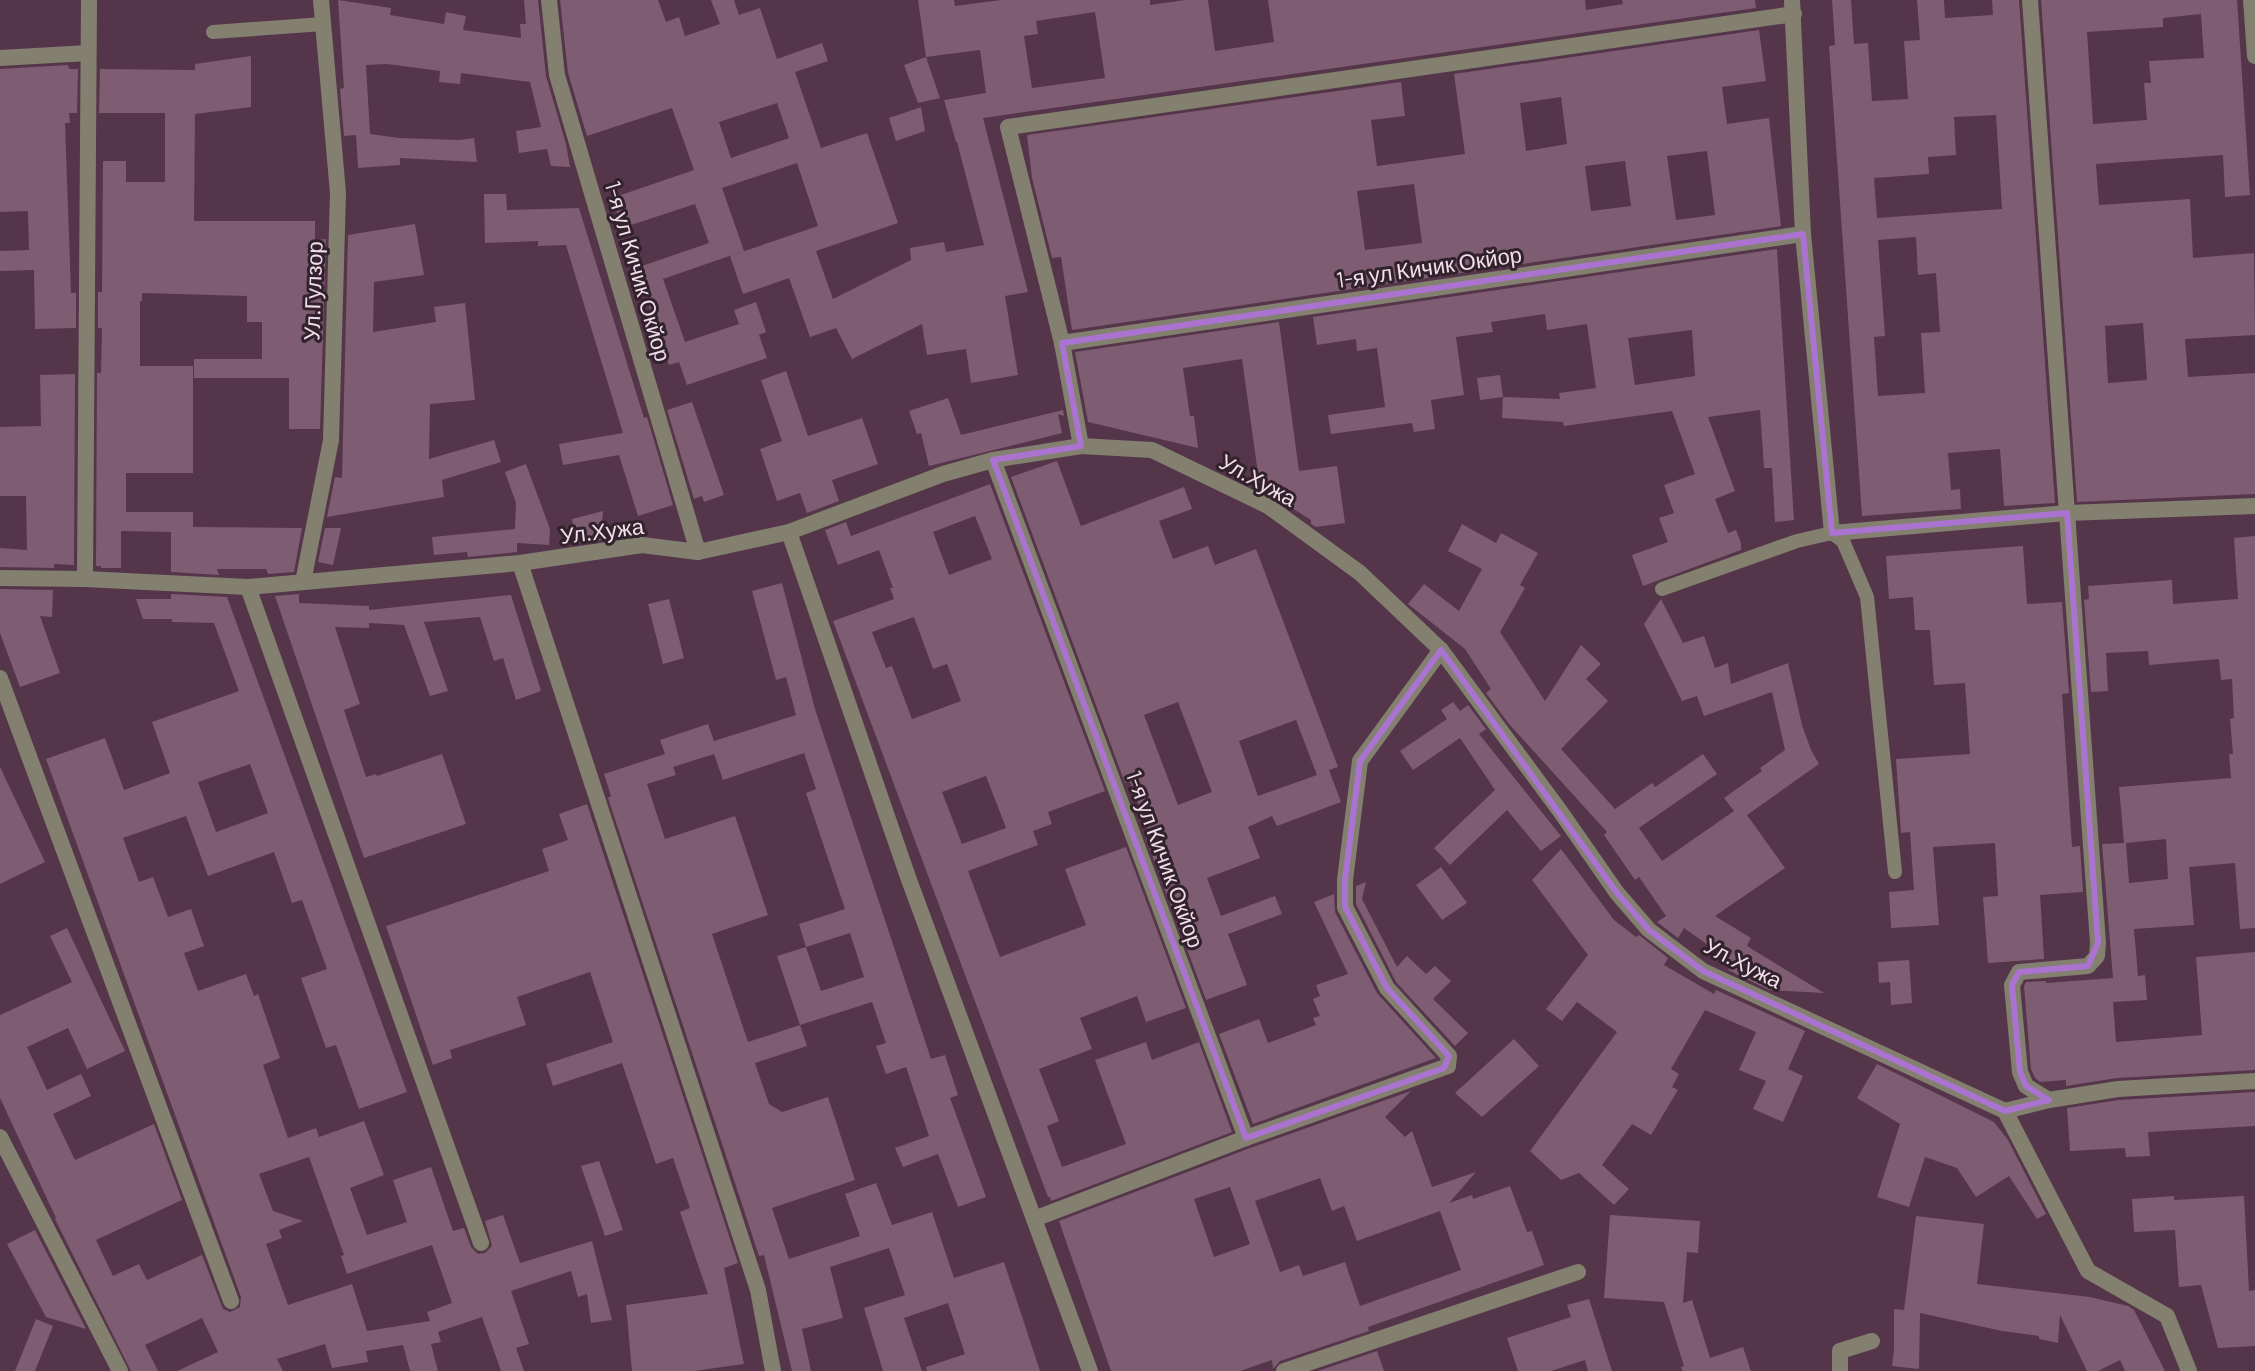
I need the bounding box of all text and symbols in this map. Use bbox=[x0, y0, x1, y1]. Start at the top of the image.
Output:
street label: 1-я ул Кичик Окйор bbox=[600, 177, 677, 364]
street label: 1-я ул Кичик Окйор bbox=[1335, 240, 1523, 293]
street label: Ул.Гулзор bbox=[297, 241, 328, 341]
street label: Ул.Хужа bbox=[1215, 447, 1302, 512]
street label: Ул.Хужа bbox=[559, 512, 646, 549]
street label: 1-я ул Кичик Окйор bbox=[1121, 766, 1210, 951]
street label: Ул.Хужа bbox=[1700, 931, 1787, 994]

